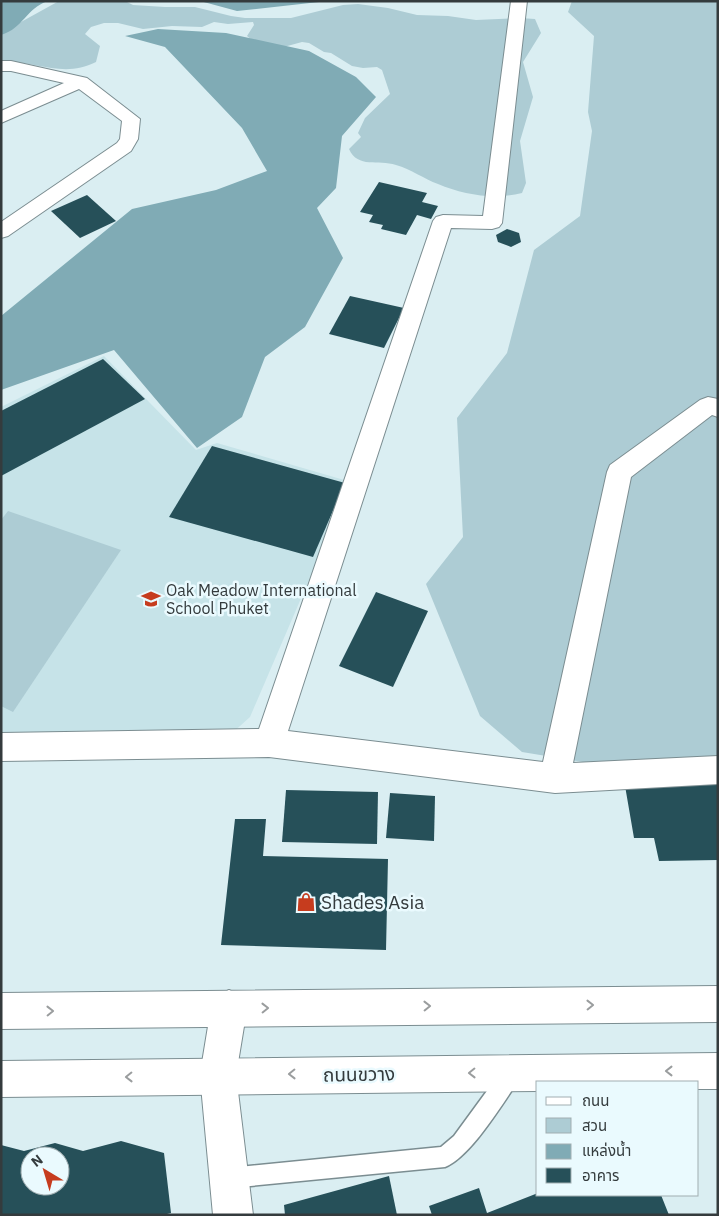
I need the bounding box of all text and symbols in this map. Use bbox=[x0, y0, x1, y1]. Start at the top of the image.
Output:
place label: Oak Meadow International School Phuket bbox=[166, 580, 357, 618]
school or university icon: Oak Meadow International School Phuket bbox=[140, 588, 162, 610]
place label: Shades Asia bbox=[321, 890, 425, 914]
shop icon: Shades Asia bbox=[295, 891, 317, 913]
one-way arrow bbox=[586, 1000, 594, 1010]
one-way arrow bbox=[424, 1001, 432, 1011]
one-way arrow bbox=[262, 1003, 269, 1013]
one-way arrow bbox=[46, 1006, 54, 1016]
street label: ถนนขวาง bbox=[323, 1061, 395, 1087]
one-way arrow bbox=[665, 1066, 672, 1076]
one-way arrow bbox=[467, 1068, 475, 1078]
one-way arrow bbox=[287, 1069, 295, 1079]
one-way arrow bbox=[125, 1071, 133, 1082]
legend bbox=[536, 1081, 699, 1196]
text: ถนน bbox=[582, 1091, 609, 1110]
text: สวน bbox=[582, 1116, 607, 1135]
text: แหล่งน้ำ bbox=[582, 1140, 631, 1160]
north arrow bbox=[20, 1146, 70, 1196]
text: N bbox=[27, 1151, 47, 1171]
text: อาคาร bbox=[582, 1166, 619, 1185]

